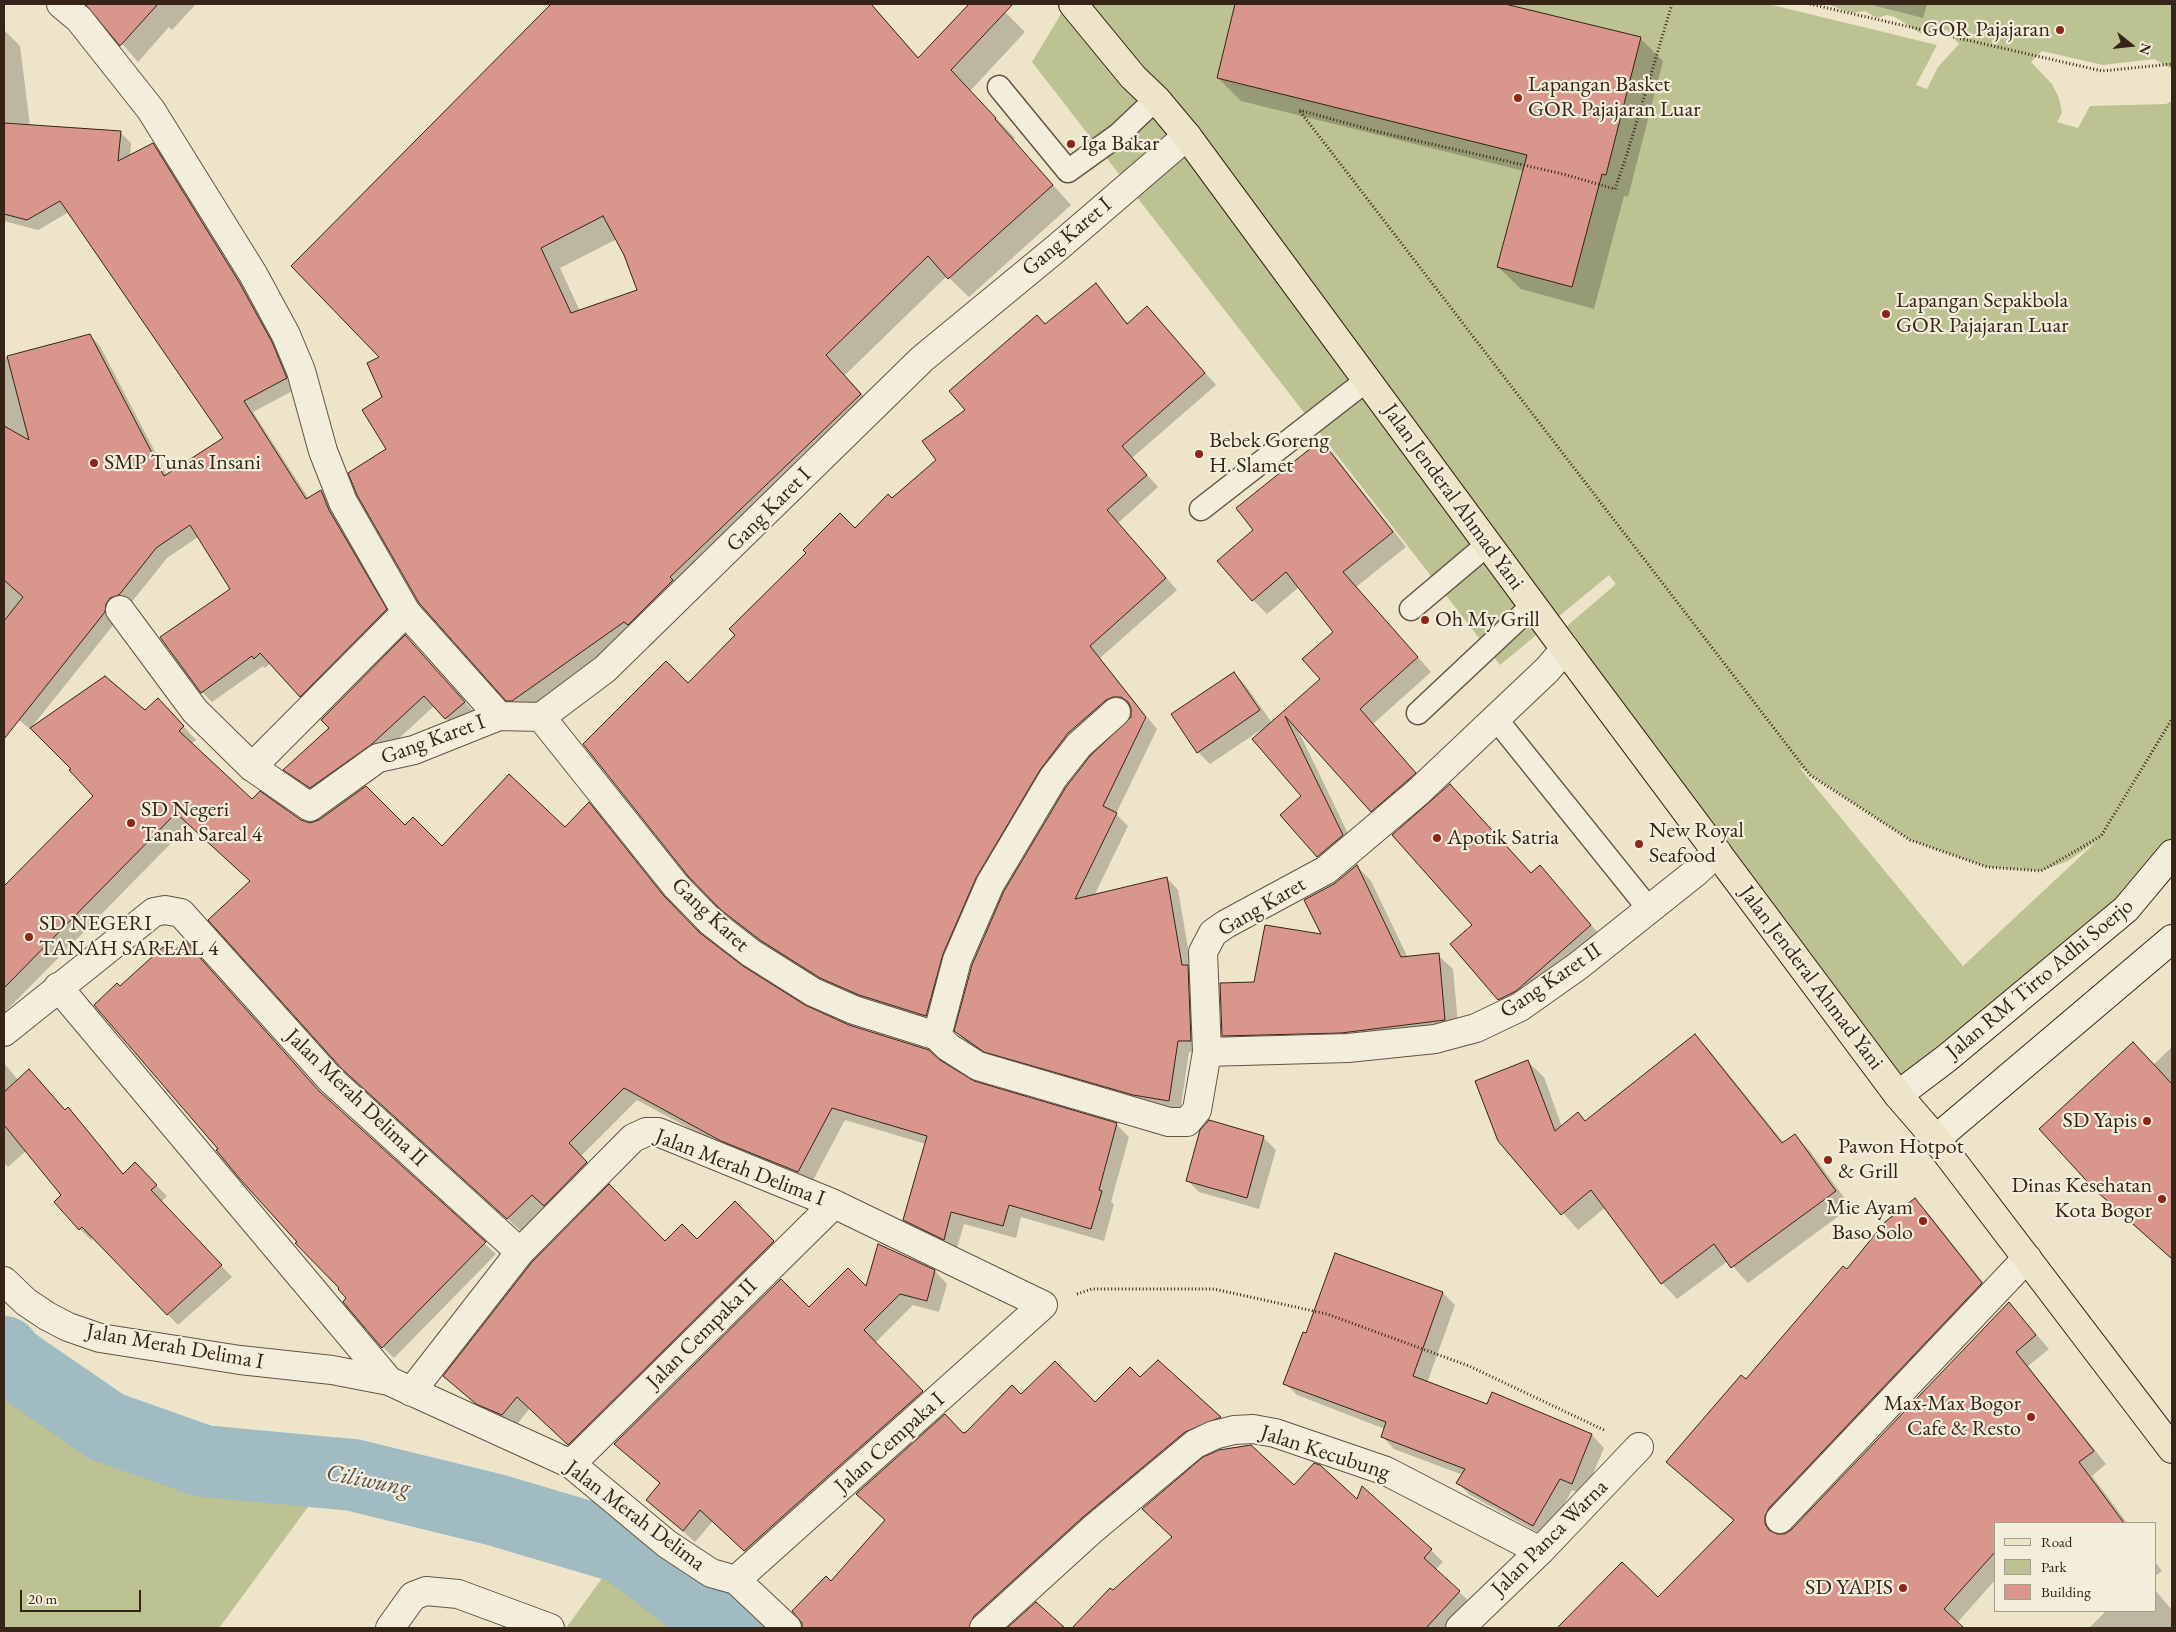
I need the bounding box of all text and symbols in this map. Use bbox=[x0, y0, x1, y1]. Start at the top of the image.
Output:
place label: GOR Pajajaran bbox=[1922, 17, 2050, 43]
north arrow bbox=[2106, 20, 2156, 70]
marker: GOR Pajajaran bbox=[2054, 24, 2066, 36]
text: N bbox=[2135, 41, 2156, 57]
place label: Lapangan Basket GOR Pajajaran Luar bbox=[1528, 72, 1701, 124]
marker: Lapangan Basket GOR Pajajaran Luar bbox=[1512, 92, 1524, 104]
place label: Iga Bakar bbox=[1081, 131, 1159, 157]
marker: Iga Bakar bbox=[1065, 138, 1077, 150]
street label: Gang Karet I bbox=[1017, 192, 1117, 282]
place label: Lapangan Sepakbola GOR Pajajaran Luar bbox=[1896, 288, 2069, 340]
marker: Lapangan Sepakbola GOR Pajajaran Luar bbox=[1880, 308, 1892, 320]
street label: Jalan Jenderal Ahmad Yani bbox=[1377, 399, 1529, 595]
place label: Bebek Goreng H. Slamet bbox=[1209, 428, 1329, 480]
marker: Bebek Goreng H. Slamet bbox=[1193, 448, 1205, 460]
place label: SMP Tunas Insani bbox=[104, 450, 261, 476]
marker: SMP Tunas Insani bbox=[88, 457, 100, 469]
street label: Gang Karet I bbox=[721, 462, 817, 558]
place label: Oh My Grill bbox=[1435, 607, 1540, 633]
marker: Oh My Grill bbox=[1419, 614, 1431, 626]
street label: Gang Karet I bbox=[377, 709, 489, 771]
place label: SD Negeri Tanah Sareal 4 bbox=[141, 797, 262, 848]
marker: SD Negeri Tanah Sareal 4 bbox=[125, 817, 137, 829]
place label: New Royal Seafood bbox=[1649, 818, 1744, 869]
place label: Apotik Satria bbox=[1447, 825, 1559, 851]
marker: Apotik Satria bbox=[1431, 832, 1443, 844]
marker: New Royal Seafood bbox=[1633, 838, 1645, 850]
street label: Gang Karet bbox=[1213, 871, 1311, 943]
street label: Gang Karet bbox=[666, 872, 754, 958]
street label: Jalan Jenderal Ahmad Yani bbox=[1733, 881, 1889, 1075]
street label: Jalan RM Tirto Adhi Soerjo bbox=[1941, 893, 2139, 1065]
place label: SD NEGERI TANAH SAREAL 4 bbox=[39, 911, 219, 962]
marker: SD NEGERI TANAH SAREAL 4 bbox=[23, 931, 35, 943]
street label: Gang Karet II bbox=[1495, 938, 1607, 1024]
street label: Jalan Merah Delima II bbox=[279, 1023, 433, 1173]
place label: SD Yapis bbox=[2063, 1108, 2137, 1134]
marker: SD Yapis bbox=[2141, 1115, 2153, 1127]
street label: Jalan Merah Delima I bbox=[651, 1123, 829, 1213]
place label: Pawon Hotpot & Grill bbox=[1838, 1134, 1964, 1186]
marker: Pawon Hotpot & Grill bbox=[1822, 1154, 1834, 1166]
place label: Dinas Kesehatan Kota Bogor bbox=[2011, 1173, 2152, 1224]
marker: Dinas Kesehatan Kota Bogor bbox=[2156, 1193, 2168, 1205]
place label: Mie Ayam Baso Solo bbox=[1826, 1195, 1913, 1246]
marker: Mie Ayam Baso Solo bbox=[1917, 1215, 1929, 1227]
street label: Jalan Cempaka II bbox=[641, 1273, 763, 1395]
street label: Jalan Merah Delima I bbox=[84, 1318, 266, 1376]
street label: Jalan Cempaka I bbox=[830, 1387, 950, 1499]
place label: Max-Max Bogor Cafe & Resto bbox=[1884, 1391, 2021, 1442]
marker: Max-Max Bogor Cafe & Resto bbox=[2025, 1411, 2037, 1423]
street label: Jalan Kecubung bbox=[1257, 1420, 1393, 1486]
street label: Jalan Merah Delima bbox=[560, 1455, 710, 1577]
water label: Ciliwung bbox=[324, 1459, 412, 1503]
street label: Jalan Panca Warna bbox=[1486, 1474, 1614, 1602]
legend bbox=[1994, 1522, 2156, 1612]
text: Road bbox=[2041, 1532, 2072, 1551]
text: Park bbox=[2041, 1557, 2067, 1576]
place label: SD YAPIS bbox=[1805, 1575, 1893, 1601]
scale bar bbox=[22, 1580, 144, 1612]
marker: SD YAPIS bbox=[1897, 1582, 1909, 1594]
text: Building bbox=[2041, 1582, 2091, 1601]
text: 20 m bbox=[28, 1589, 57, 1608]

